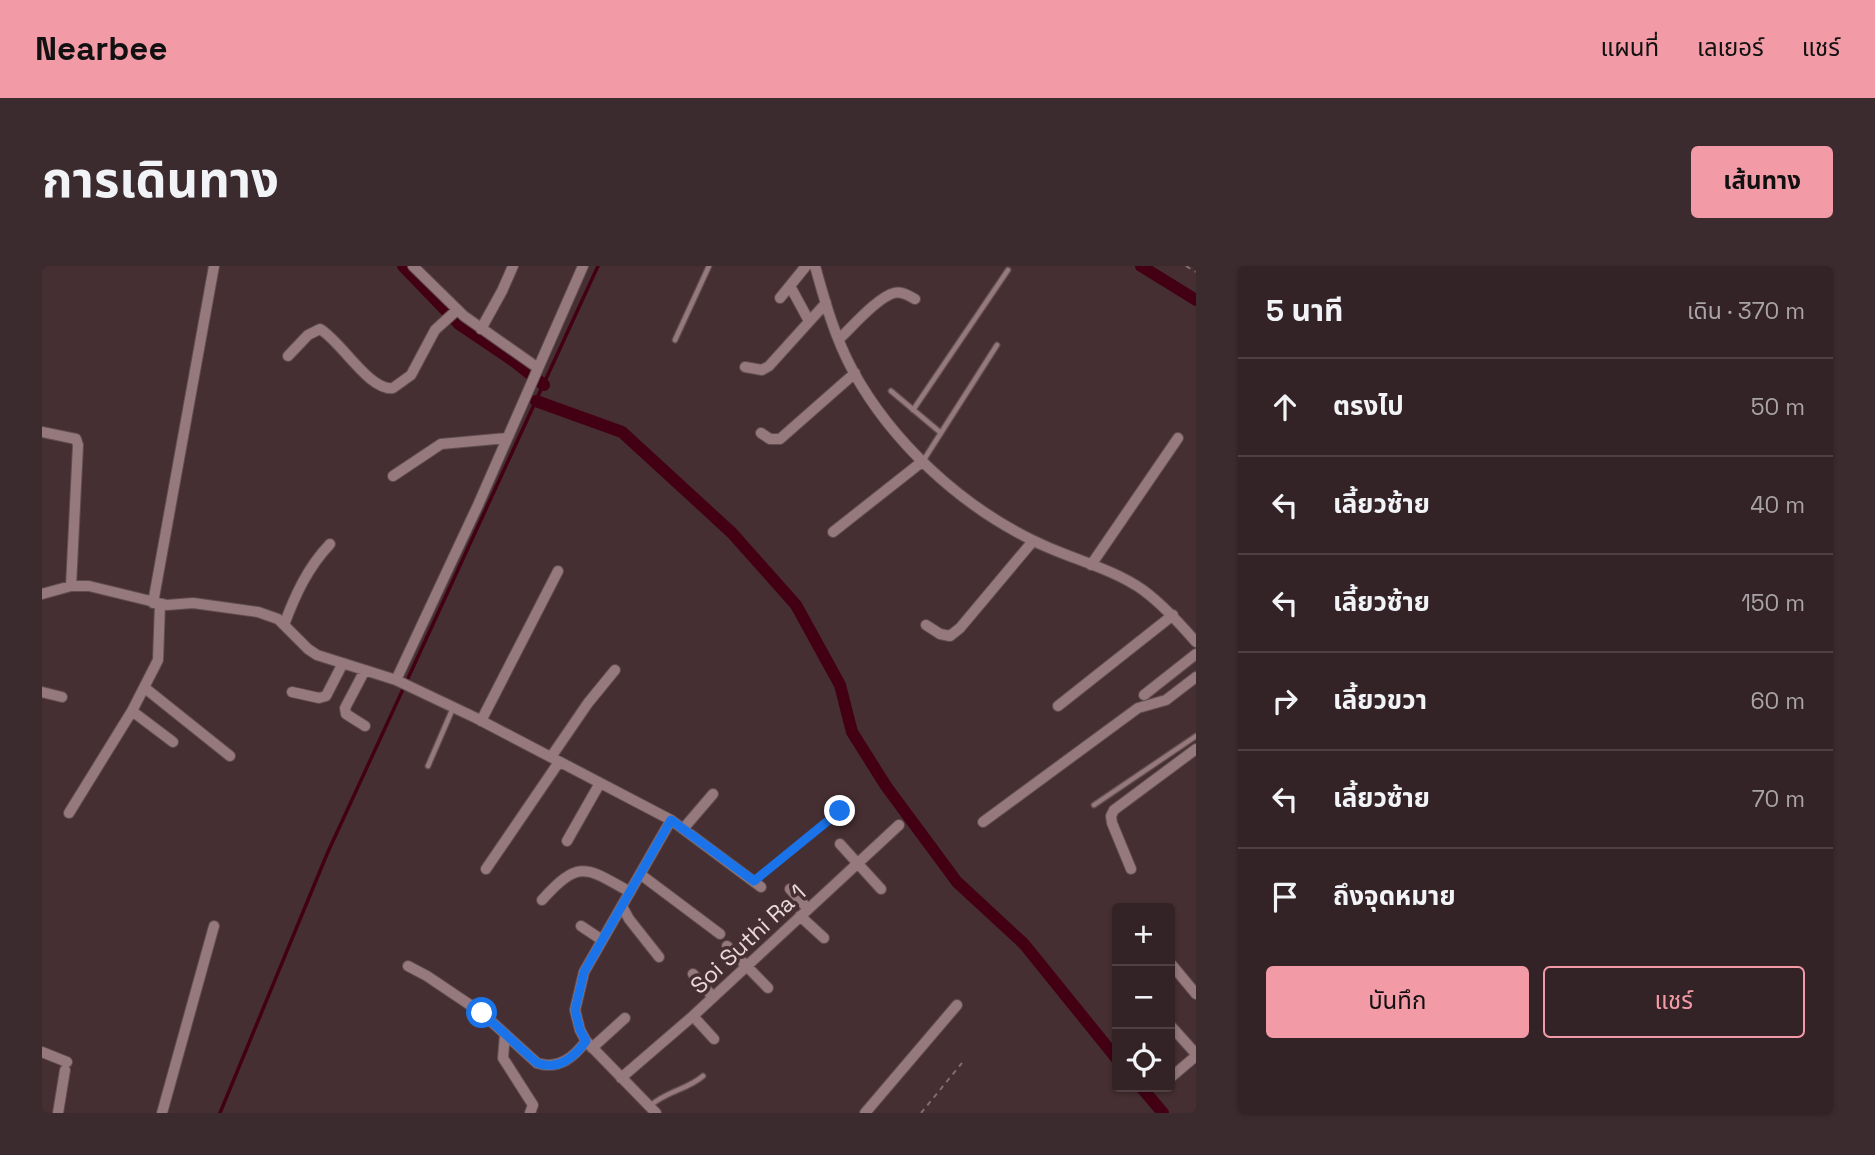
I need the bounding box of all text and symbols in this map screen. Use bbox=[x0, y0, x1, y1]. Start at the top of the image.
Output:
text: Nearbee bbox=[35, 28, 167, 70]
text: แผนที่ bbox=[1601, 32, 1659, 63]
text: เลเยอร์ bbox=[1697, 32, 1764, 63]
text: แชร์ bbox=[1802, 32, 1840, 63]
button: เส้นทาง bbox=[1691, 146, 1833, 218]
text: การเดินทาง bbox=[42, 149, 279, 211]
text: 5 นาที bbox=[1266, 291, 1343, 330]
text: เดิน · 370 m bbox=[1687, 296, 1805, 326]
icon: ahead bbox=[1266, 388, 1304, 426]
text: ตรงไป bbox=[1333, 389, 1404, 423]
text: 50 m bbox=[1751, 392, 1805, 422]
icon: left bbox=[1266, 486, 1304, 524]
text: เลี้ยวซ้าย bbox=[1333, 487, 1430, 521]
text: 40 m bbox=[1750, 490, 1805, 520]
icon: left bbox=[1266, 584, 1304, 622]
text: เลี้ยวซ้าย bbox=[1333, 585, 1430, 619]
text: 150 m bbox=[1741, 588, 1805, 618]
icon: right bbox=[1266, 682, 1304, 720]
text: เลี้ยวขวา bbox=[1333, 683, 1427, 717]
text: 60 m bbox=[1750, 686, 1805, 716]
icon: left bbox=[1266, 780, 1304, 818]
text: เลี้ยวซ้าย bbox=[1333, 781, 1430, 815]
text: 70 m bbox=[1752, 784, 1805, 814]
route end bbox=[824, 795, 855, 826]
street label: Soi Suthi Ra 1 bbox=[684, 878, 812, 1000]
icon: arrive bbox=[1266, 878, 1304, 916]
text: ถึงจุดหมาย bbox=[1333, 879, 1456, 913]
map controls bbox=[1112, 903, 1175, 1092]
button: + bbox=[1112, 903, 1175, 966]
button: − bbox=[1112, 966, 1175, 1029]
button: บันทึก bbox=[1266, 966, 1529, 1038]
button: แชร์ bbox=[1543, 966, 1805, 1038]
route start bbox=[466, 997, 497, 1028]
button: locate bbox=[1112, 1029, 1175, 1092]

